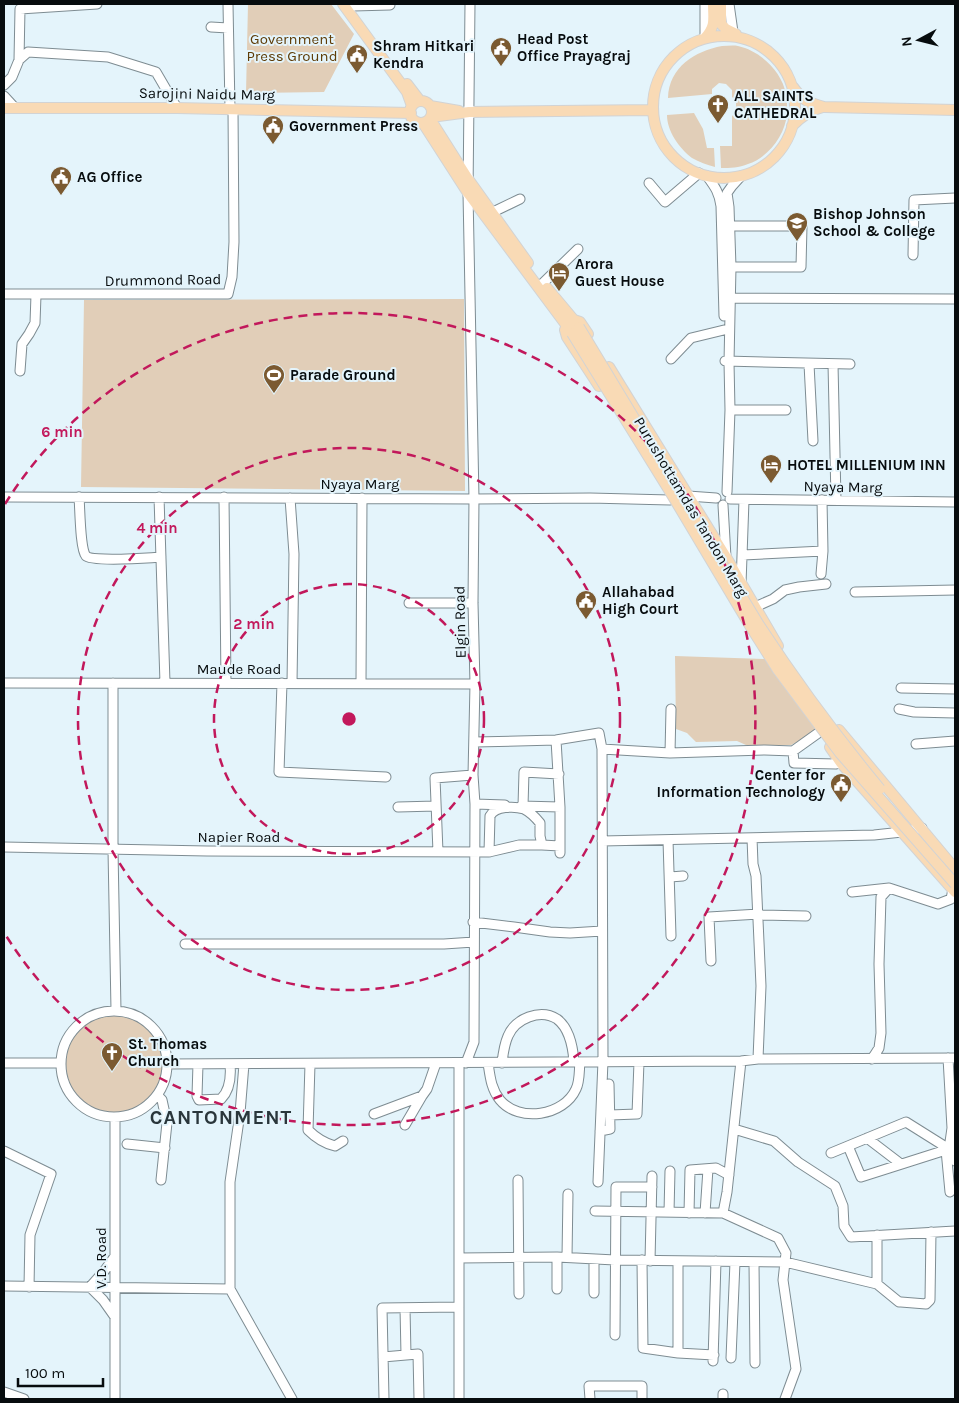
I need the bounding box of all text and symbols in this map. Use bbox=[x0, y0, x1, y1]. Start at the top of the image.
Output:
north arrow bbox=[894, 15, 944, 65]
park label: Government Press Ground bbox=[246, 30, 338, 65]
place label: Head Post Office Prayagraj bbox=[517, 30, 631, 65]
public building icon: Head Post Office Prayagraj bbox=[489, 36, 513, 67]
text: N bbox=[898, 36, 916, 48]
place label: Shram Hitkari Kendra bbox=[373, 37, 474, 72]
public building icon: Shram Hitkari Kendra bbox=[345, 43, 369, 74]
street label: Sarojini Naidu Marg bbox=[139, 84, 276, 104]
place label: ALL SAINTS CATHEDRAL bbox=[734, 87, 817, 122]
church icon: ALL SAINTS CATHEDRAL bbox=[706, 93, 730, 124]
public building icon: Government Press bbox=[261, 114, 285, 145]
place label: Government Press bbox=[289, 117, 418, 135]
public building icon: AG Office bbox=[49, 165, 73, 196]
place label: AG Office bbox=[77, 168, 142, 186]
place label: Bishop Johnson School & College bbox=[813, 205, 935, 240]
school or university icon: Bishop Johnson School & College bbox=[785, 211, 809, 242]
place label: Arora Guest House bbox=[575, 255, 665, 290]
hotel icon: Arora Guest House bbox=[547, 261, 571, 292]
street label: Drummond Road bbox=[105, 270, 221, 290]
sports icon: Parade Ground bbox=[262, 363, 286, 394]
place label: Parade Ground bbox=[290, 366, 396, 384]
street label: Purushottamdas Tandon Marg bbox=[630, 414, 752, 601]
text: 6 min bbox=[41, 423, 83, 441]
hotel icon: HOTEL MILLENIUM INN bbox=[759, 453, 783, 484]
place label: HOTEL MILLENIUM INN bbox=[787, 456, 946, 474]
street label: Nyaya Marg bbox=[321, 475, 400, 493]
street label: Nyaya Marg bbox=[803, 477, 883, 497]
text: 4 min bbox=[136, 519, 178, 537]
place label: Allahabad High Court bbox=[602, 583, 679, 618]
street label: Elgin Road bbox=[450, 585, 470, 659]
public building icon: Allahabad High Court bbox=[574, 589, 598, 620]
text: 2 min bbox=[233, 615, 275, 633]
street label: Maude Road bbox=[197, 660, 281, 678]
centre of rings bbox=[340, 710, 358, 728]
place label: Center for Information Technology bbox=[656, 766, 825, 801]
public building icon: Center for Information Technology bbox=[829, 772, 853, 803]
street label: Napier Road bbox=[198, 828, 280, 846]
place label: St. Thomas Church bbox=[128, 1035, 207, 1070]
church icon: St. Thomas Church bbox=[100, 1041, 124, 1072]
district label: CANTONMENT bbox=[150, 1106, 292, 1129]
street label: V.D. Road bbox=[92, 1227, 110, 1289]
scale bar bbox=[18, 1356, 102, 1388]
text: 100 m bbox=[25, 1364, 65, 1382]

